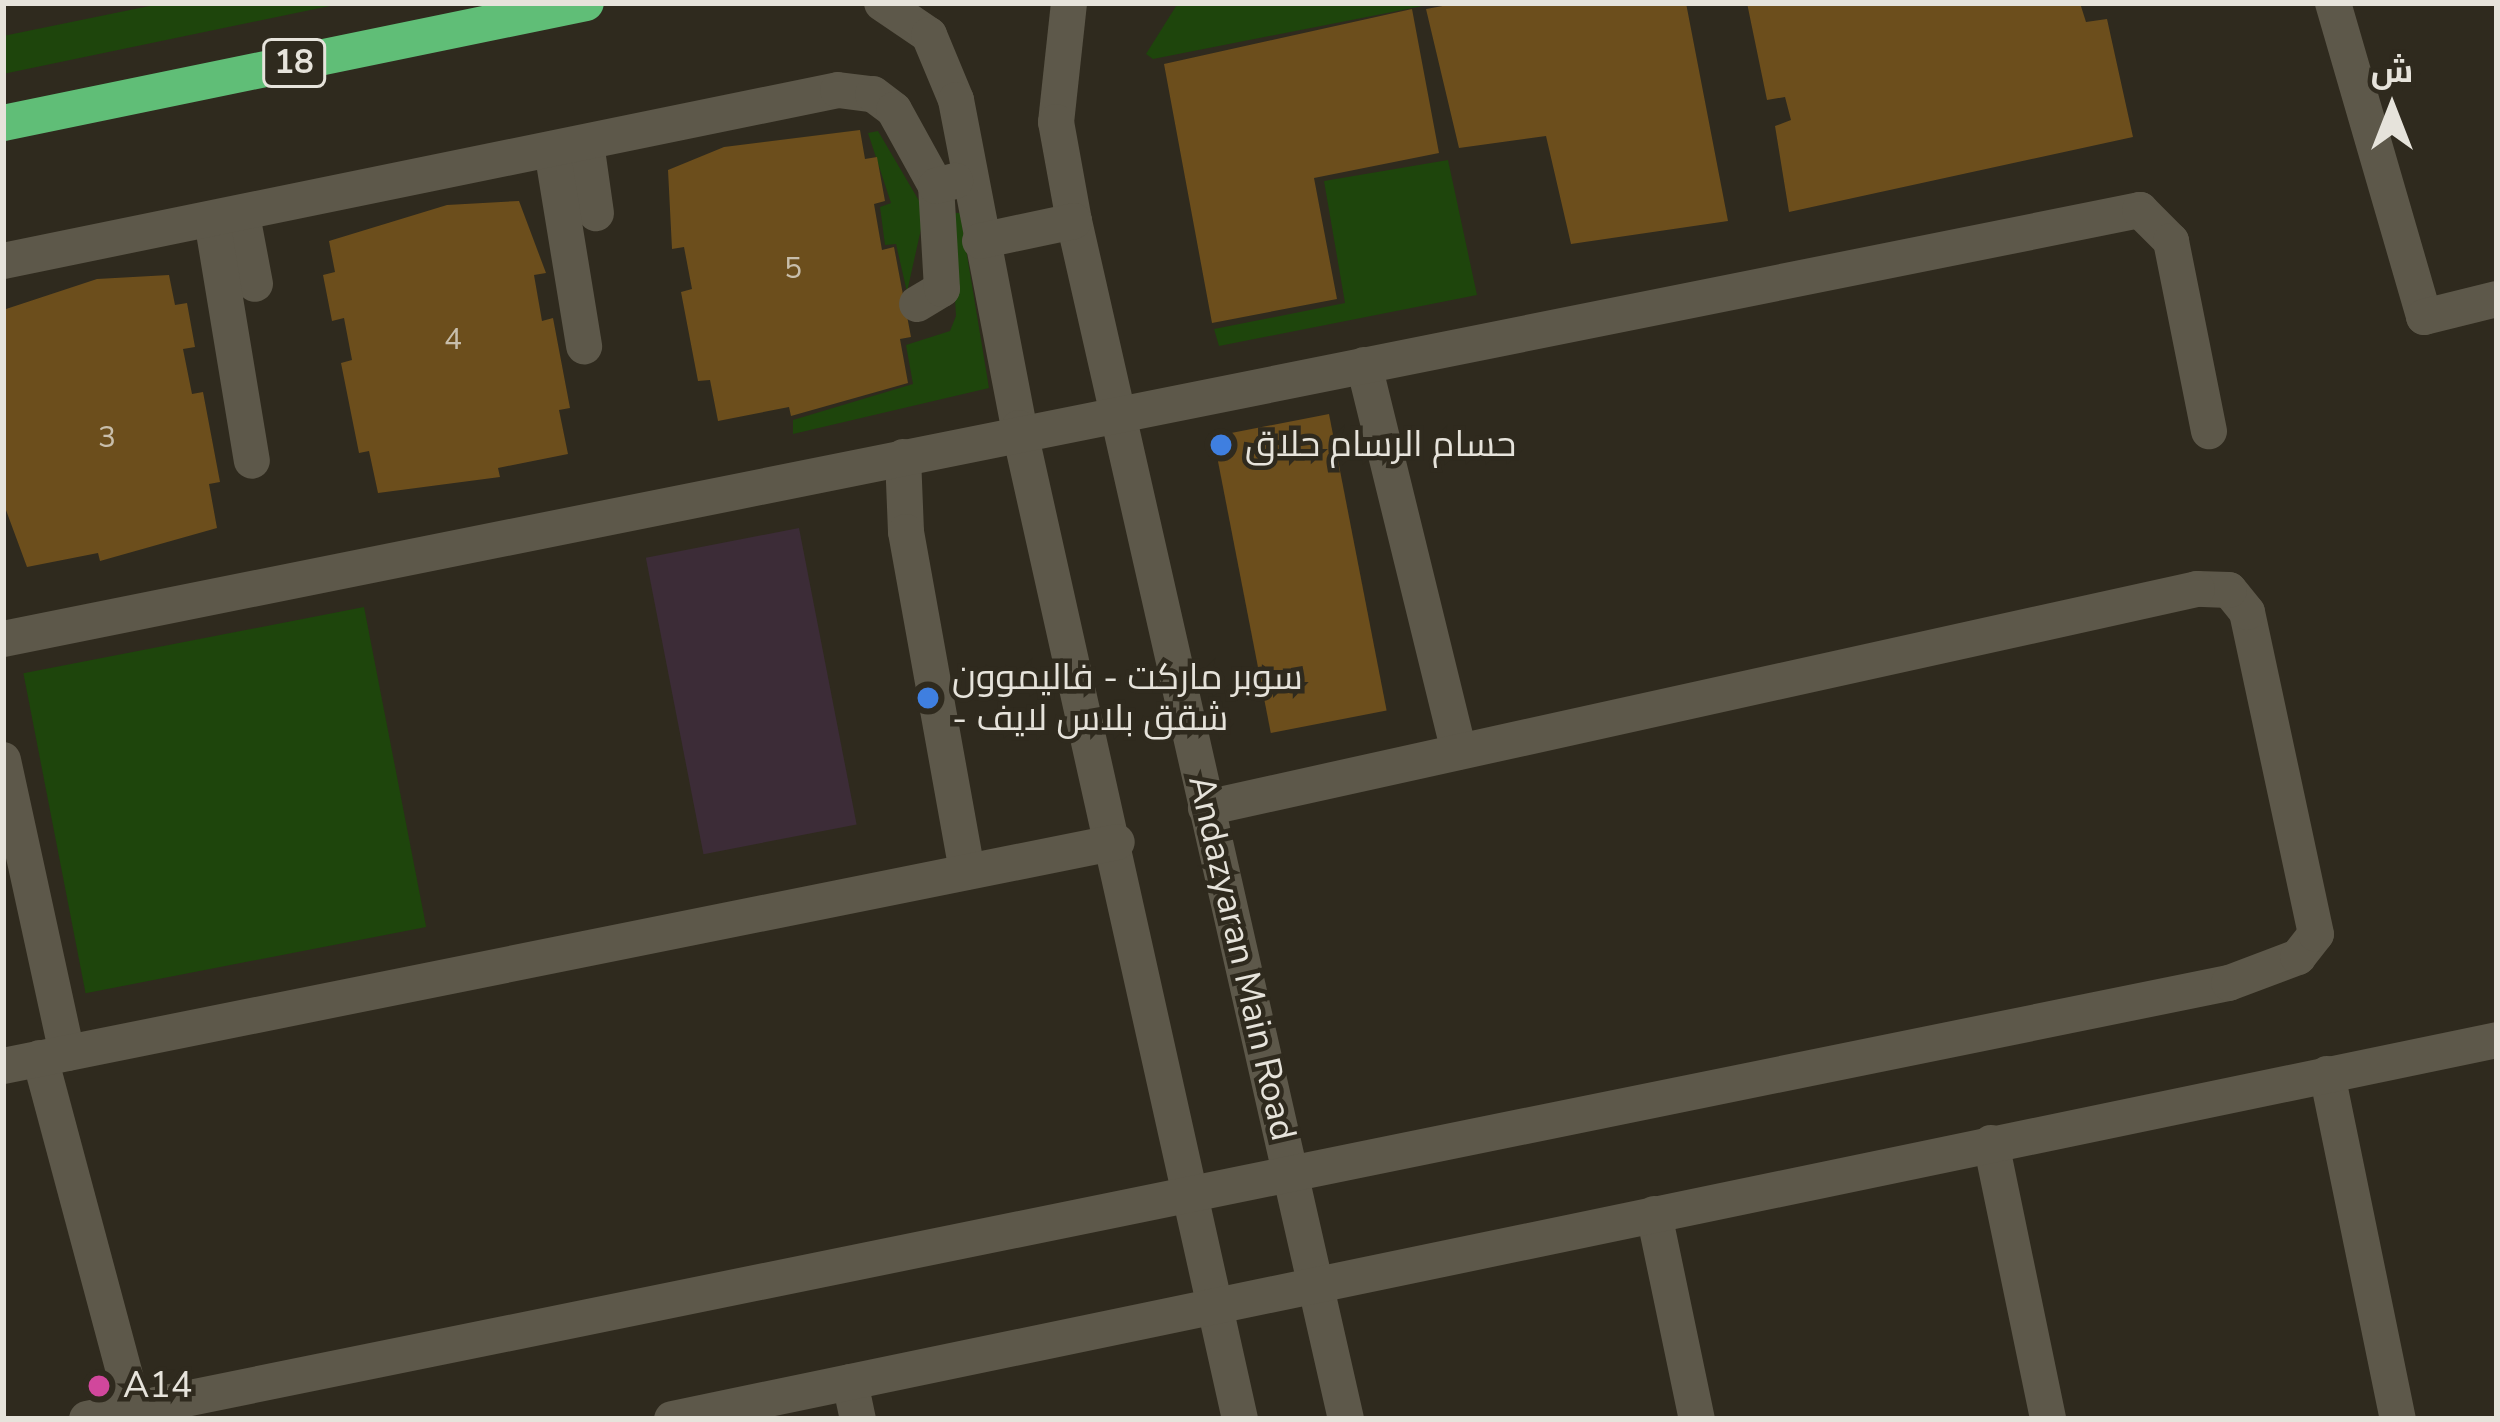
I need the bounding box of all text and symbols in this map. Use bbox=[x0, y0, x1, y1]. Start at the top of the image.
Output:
road number: 18 bbox=[261, 36, 327, 90]
north arrow bbox=[2332, 48, 2452, 168]
text: ش bbox=[2371, 49, 2413, 94]
house number: 5 bbox=[784, 251, 802, 287]
house number: 4 bbox=[444, 322, 462, 358]
house number: 3 bbox=[98, 420, 116, 456]
place label: حسام الرسام حلاق bbox=[1245, 423, 1516, 467]
marker: حسام الرسام حلاق bbox=[1208, 432, 1234, 458]
place label: سوبر ماركت - فاليموون - شقق بلاس لايف bbox=[952, 655, 1303, 740]
marker: سوبر ماركت - فاليموون - شقق بلاس لايف bbox=[915, 685, 941, 711]
street label: Andazyaran Main Road bbox=[1179, 771, 1305, 1145]
place label: A14 bbox=[123, 1364, 192, 1408]
marker: A14 bbox=[86, 1373, 112, 1399]

